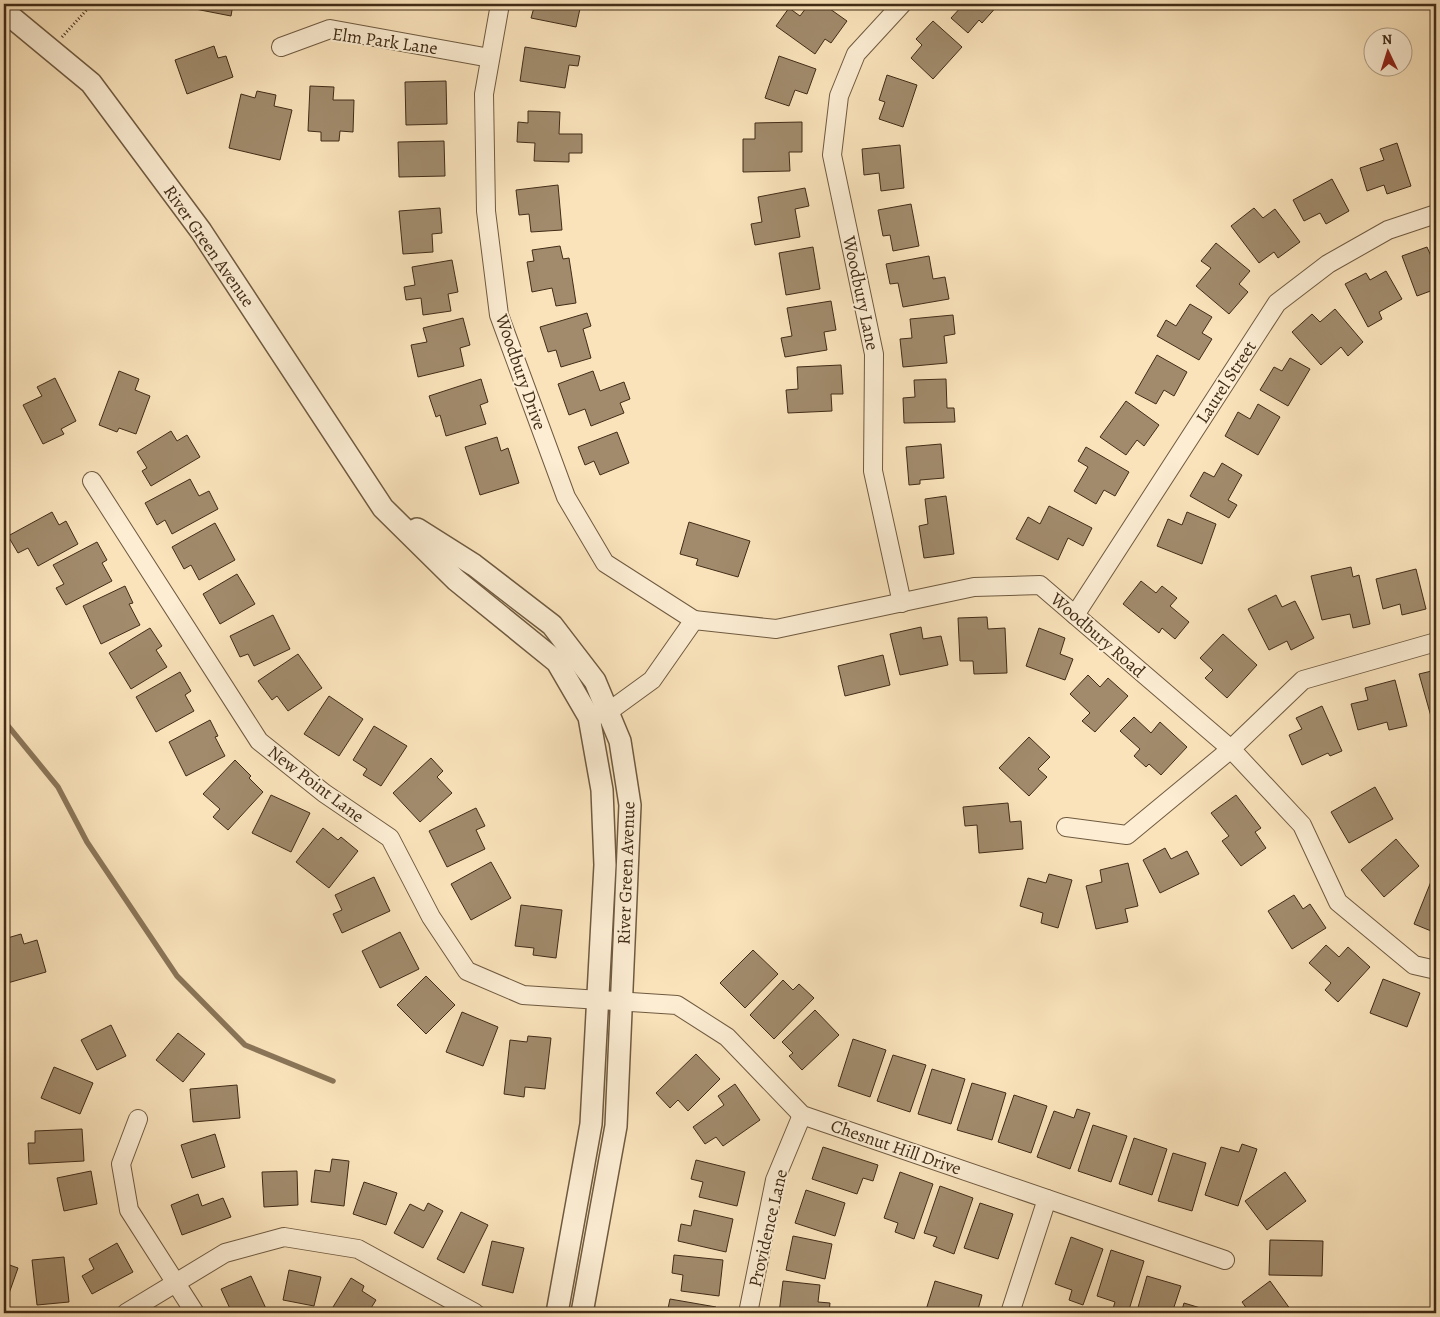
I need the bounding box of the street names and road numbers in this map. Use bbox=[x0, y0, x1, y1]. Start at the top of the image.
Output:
street label: Elm Park Lane bbox=[331, 22, 439, 60]
street label: River Green Avenue bbox=[158, 180, 260, 312]
street label: Woodbury Lane bbox=[837, 233, 885, 352]
street label: Woodbury Drive bbox=[490, 310, 552, 433]
street label: Laurel Street bbox=[1190, 336, 1262, 428]
street label: Woodbury Road bbox=[1045, 587, 1151, 683]
street label: New Point Lane bbox=[263, 740, 369, 828]
street label: River Green Avenue bbox=[612, 801, 640, 945]
street label: Chesnut Hill Drive bbox=[828, 1113, 964, 1181]
street label: Providence Lane bbox=[743, 1167, 793, 1289]

